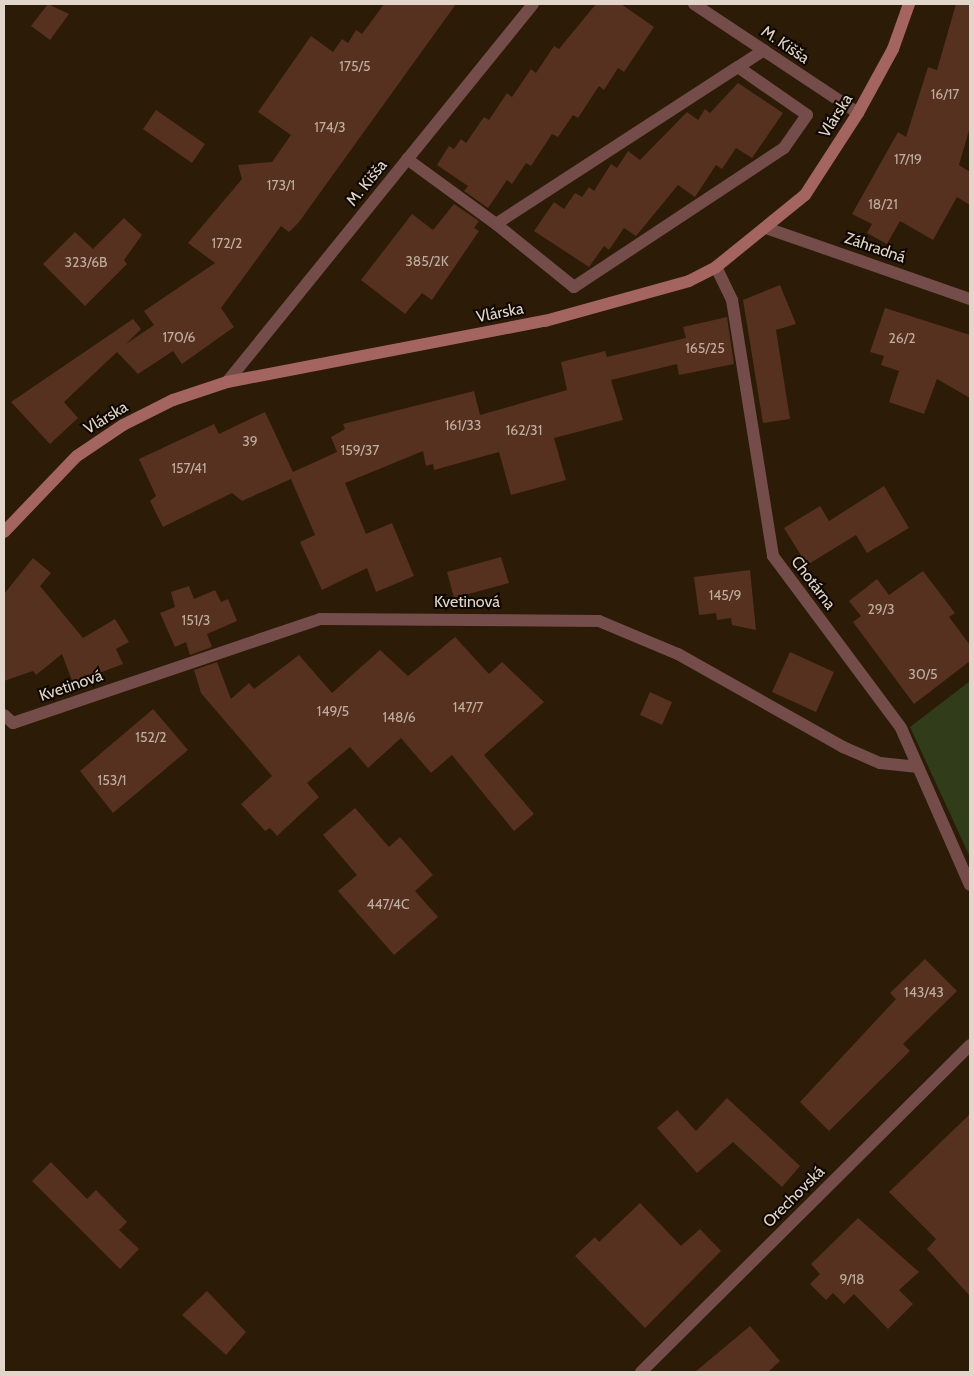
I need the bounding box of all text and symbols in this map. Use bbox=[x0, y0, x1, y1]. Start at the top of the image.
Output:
street label: M. Kišša bbox=[757, 22, 813, 68]
house number: 175/5 bbox=[339, 58, 371, 74]
house number: 16/17 bbox=[931, 86, 959, 102]
street label: Vlárska bbox=[815, 91, 857, 141]
house number: 174/3 bbox=[314, 119, 346, 135]
house number: 17/19 bbox=[894, 151, 922, 167]
street label: M. Kišša bbox=[343, 156, 391, 210]
house number: 173/1 bbox=[267, 177, 295, 193]
house number: 18/21 bbox=[868, 196, 898, 212]
street label: Záhradná bbox=[842, 229, 908, 267]
house number: 172/2 bbox=[212, 235, 242, 251]
house number: 385/2K bbox=[405, 253, 449, 269]
house number: 323/6B bbox=[65, 254, 107, 270]
street label: Vlárska bbox=[475, 299, 525, 327]
house number: 170/6 bbox=[162, 329, 196, 345]
house number: 26/2 bbox=[888, 330, 916, 346]
house number: 165/25 bbox=[685, 340, 725, 356]
street label: Vlárska bbox=[81, 397, 131, 439]
house number: 161/33 bbox=[445, 417, 481, 433]
house number: 162/31 bbox=[506, 422, 542, 438]
house number: 39 bbox=[242, 433, 258, 449]
house number: 159/37 bbox=[341, 442, 379, 458]
house number: 157/41 bbox=[171, 460, 207, 476]
street label: Chotárna bbox=[787, 552, 839, 614]
house number: 145/9 bbox=[709, 587, 741, 603]
street label: Kvetinová bbox=[434, 592, 500, 612]
house number: 29/3 bbox=[868, 601, 894, 617]
house number: 151/3 bbox=[182, 612, 210, 628]
street label: Kvetinová bbox=[37, 666, 105, 706]
house number: 30/5 bbox=[908, 666, 938, 682]
house number: 147/7 bbox=[453, 699, 483, 715]
house number: 149/5 bbox=[317, 703, 349, 719]
house number: 148/6 bbox=[382, 709, 416, 725]
house number: 152/2 bbox=[135, 729, 167, 745]
house number: 153/1 bbox=[98, 772, 126, 788]
house number: 447/4C bbox=[366, 896, 410, 912]
house number: 143/43 bbox=[904, 984, 944, 1000]
street label: Orechovská bbox=[759, 1162, 829, 1232]
house number: 9/18 bbox=[839, 1271, 865, 1287]

